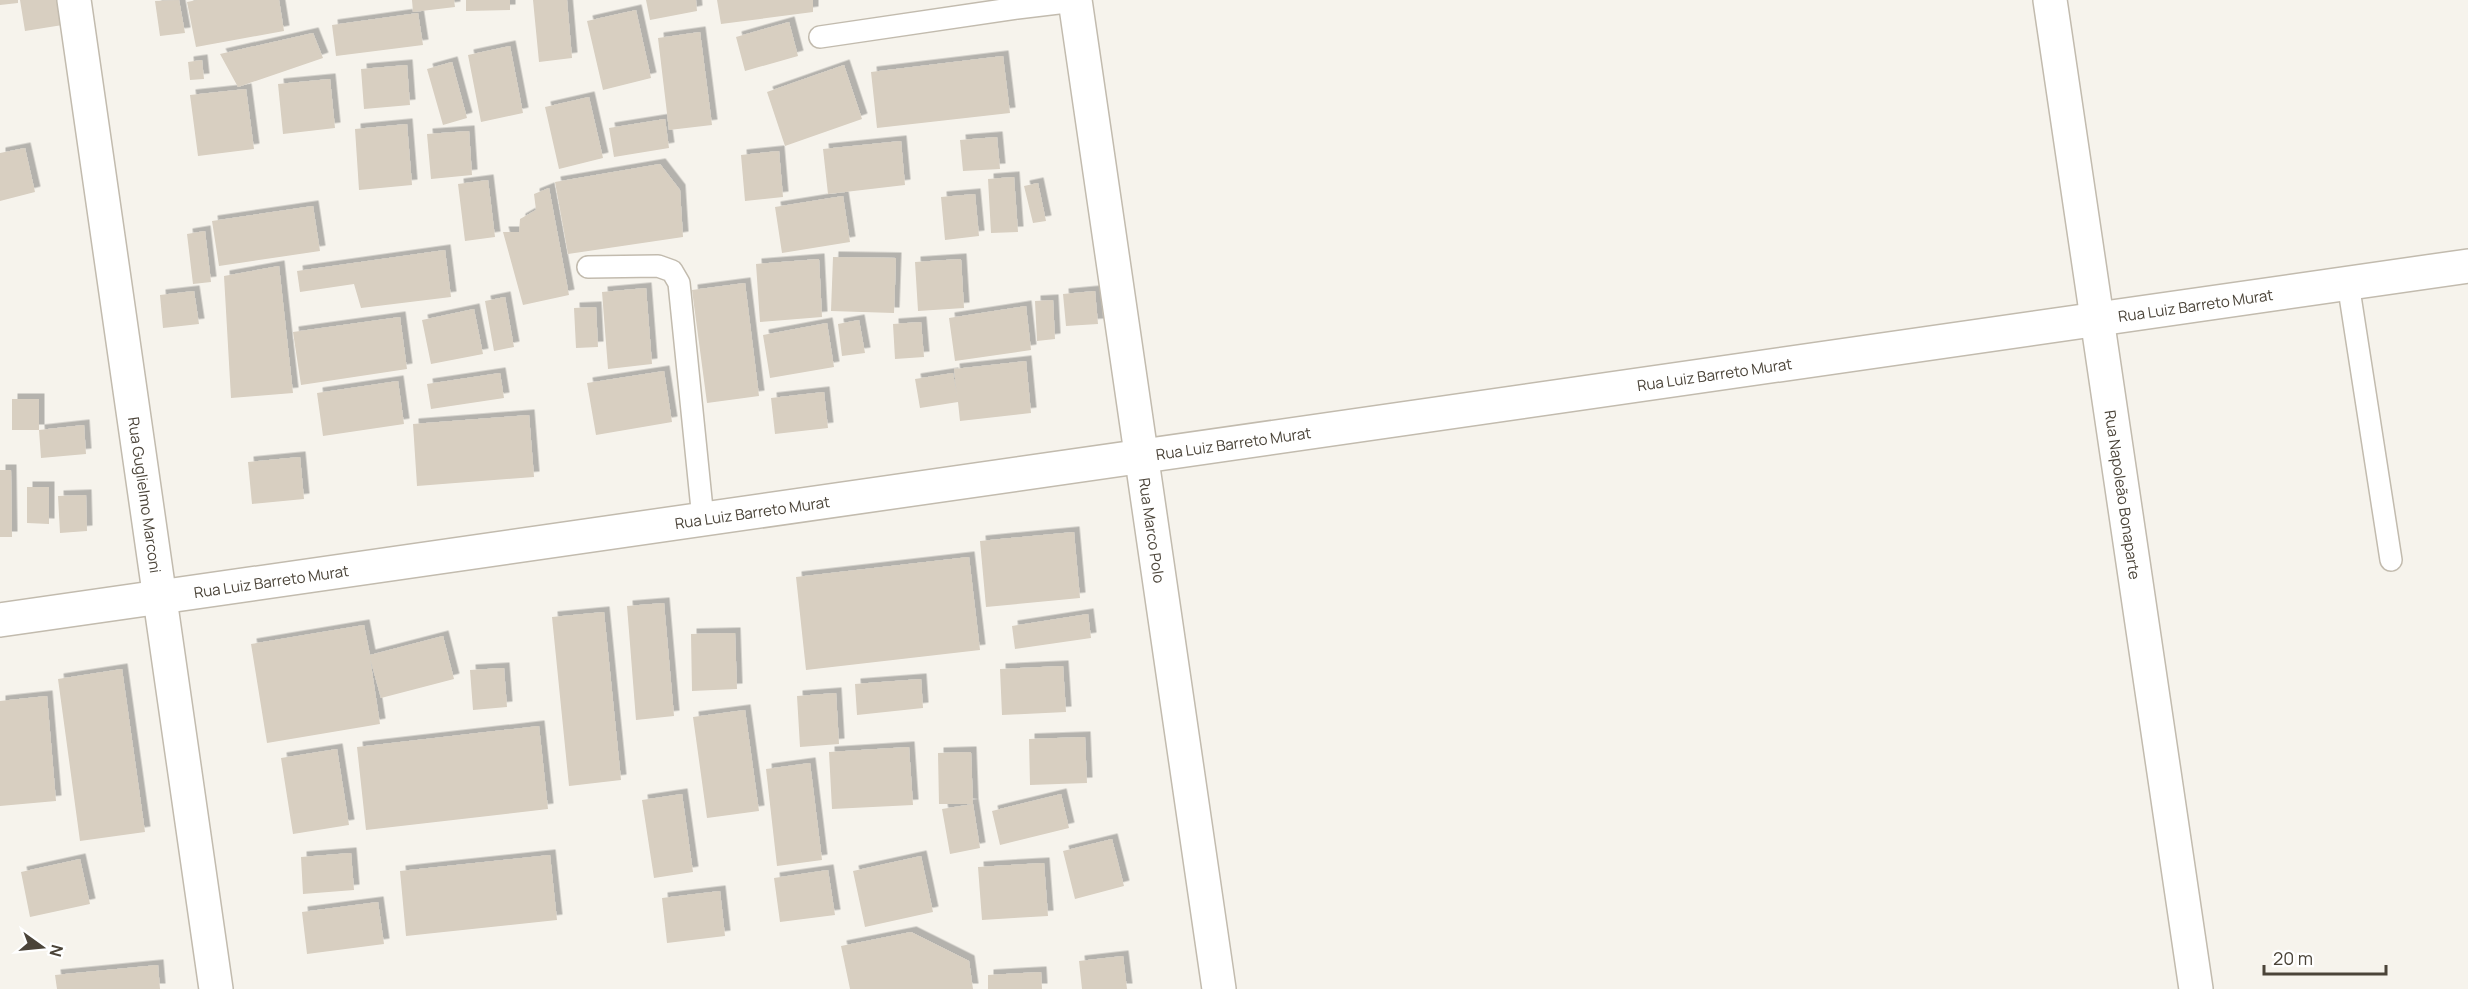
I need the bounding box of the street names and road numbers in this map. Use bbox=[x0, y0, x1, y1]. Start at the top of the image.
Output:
street label: Rua Luiz Barreto Murat bbox=[2117, 284, 2274, 327]
street label: Rua Luiz Barreto Murat bbox=[1636, 353, 1793, 396]
street label: Rua Napoleão Bonaparte bbox=[2100, 409, 2146, 581]
street label: Rua Guglielmo Marconi bbox=[123, 415, 167, 574]
street label: Rua Luiz Barreto Murat bbox=[1154, 422, 1312, 465]
street label: Rua Marco Polo bbox=[1134, 476, 1170, 585]
street label: Rua Luiz Barreto Murat bbox=[673, 491, 831, 534]
street label: Rua Luiz Barreto Murat bbox=[192, 560, 350, 603]

